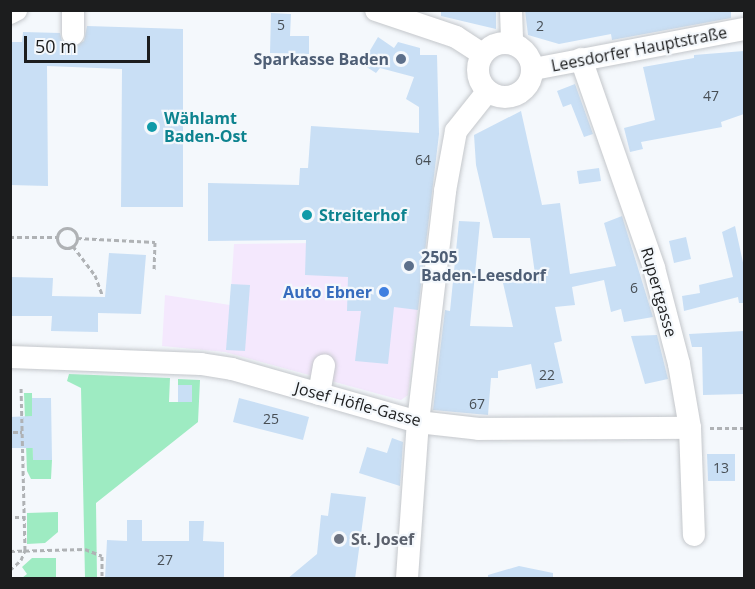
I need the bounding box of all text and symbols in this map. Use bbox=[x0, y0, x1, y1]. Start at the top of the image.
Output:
house number: 5 bbox=[277, 17, 285, 33]
house number: 2 bbox=[536, 18, 544, 34]
street label: Leesdorfer Hauptstraße bbox=[549, 23, 729, 75]
scale bar bbox=[27, 24, 153, 62]
text: 50 m bbox=[35, 34, 77, 58]
place label: Sparkasse Baden bbox=[254, 49, 389, 69]
marker: Sparkasse Baden bbox=[394, 52, 408, 66]
house number: 47 bbox=[703, 88, 719, 104]
place label: Wählamt Baden-Ost bbox=[164, 108, 247, 146]
marker: Wählamt Baden-Ost bbox=[145, 120, 159, 134]
house number: 64 bbox=[415, 152, 431, 168]
place label: Streiterhof bbox=[319, 205, 407, 225]
marker: Streiterhof bbox=[300, 208, 314, 222]
street label: Rupertgasse bbox=[637, 245, 681, 339]
place label: 2505 Baden-Leesdorf bbox=[421, 247, 546, 285]
marker: 2505 Baden-Leesdorf bbox=[402, 259, 416, 273]
house number: 6 bbox=[630, 280, 638, 296]
place label: Auto Ebner bbox=[283, 282, 372, 302]
marker: Auto Ebner bbox=[377, 285, 391, 299]
house number: 22 bbox=[539, 367, 555, 383]
street label: Josef Höfle-Gasse bbox=[293, 378, 423, 430]
house number: 67 bbox=[469, 396, 485, 412]
house number: 25 bbox=[263, 411, 279, 427]
house number: 13 bbox=[713, 460, 729, 476]
place label: St. Josef bbox=[351, 529, 414, 549]
marker: St. Josef bbox=[332, 532, 346, 546]
house number: 27 bbox=[157, 552, 173, 568]

